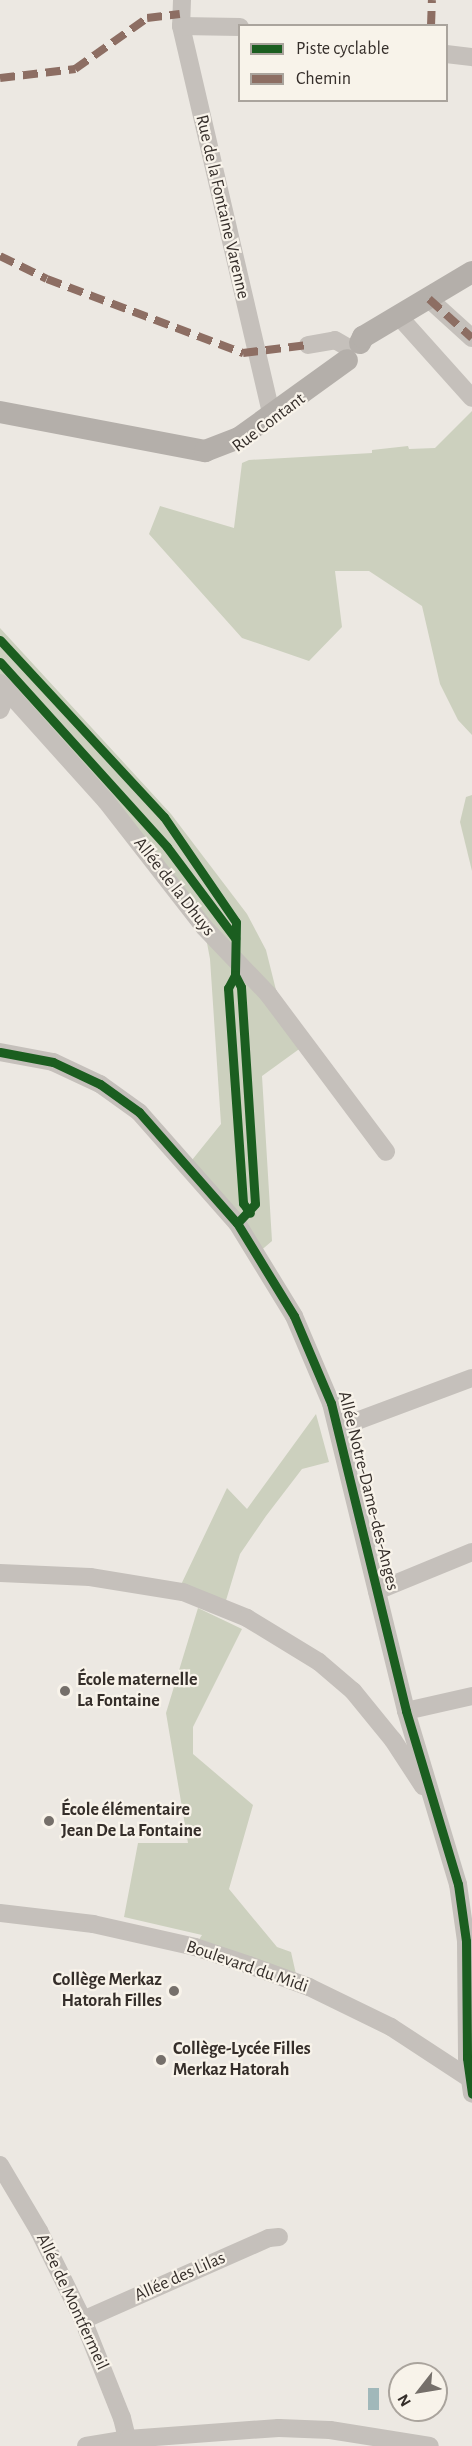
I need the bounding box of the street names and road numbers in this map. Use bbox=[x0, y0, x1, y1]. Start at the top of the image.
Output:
street label: Rue de la Fontaine Varenne bbox=[190, 113, 254, 301]
street label: Rue Contant bbox=[228, 389, 310, 457]
street label: Allée de la Dhuys bbox=[129, 833, 219, 941]
street label: Allée Notre-Dame-des-Anges bbox=[333, 1389, 403, 1593]
street label: Boulevard du Midi bbox=[183, 1936, 311, 1998]
street label: Allée de Montfermeil bbox=[31, 2230, 113, 2374]
street label: Allée des Lilas bbox=[131, 2247, 229, 2307]

